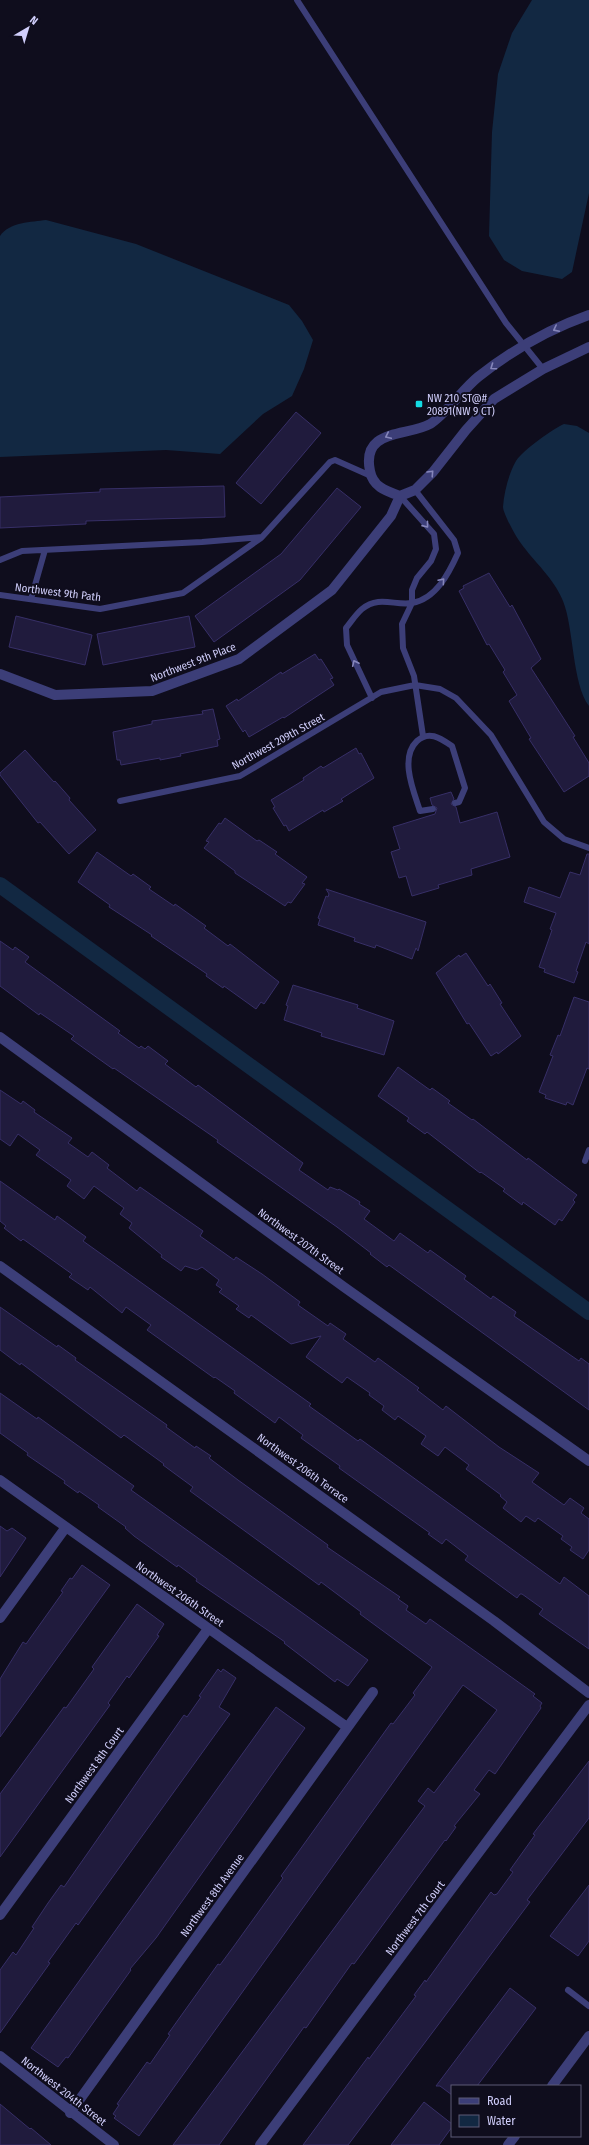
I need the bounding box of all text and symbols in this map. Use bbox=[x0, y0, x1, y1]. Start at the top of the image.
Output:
north arrow bbox=[8, 8, 48, 48]
text: N bbox=[27, 13, 40, 28]
one-way arrow bbox=[553, 324, 561, 331]
one-way arrow bbox=[490, 362, 497, 370]
place label: NW 210 ST@# 20891(NW 9 CT) bbox=[427, 392, 495, 418]
marker: NW 210 ST@# 20891(NW 9 CT) bbox=[414, 399, 424, 409]
one-way arrow bbox=[384, 431, 392, 439]
one-way arrow bbox=[426, 470, 434, 478]
one-way arrow bbox=[422, 520, 429, 527]
one-way arrow bbox=[438, 578, 445, 586]
street label: Northwest 9th Path bbox=[14, 581, 102, 604]
street label: Northwest 9th Place bbox=[149, 640, 238, 685]
one-way arrow bbox=[352, 660, 360, 667]
street label: Northwest 209th Street bbox=[230, 710, 327, 772]
street label: Northwest 207th Street bbox=[255, 1206, 347, 1277]
street label: Northwest 206th Terrace bbox=[254, 1431, 351, 1506]
street label: Northwest 206th Street bbox=[133, 1559, 226, 1630]
street label: Northwest 8th Court bbox=[62, 1724, 127, 1806]
street label: Northwest 8th Avenue bbox=[178, 1851, 247, 1939]
street label: Northwest 7th Court bbox=[383, 1878, 448, 1958]
street label: Northwest 204th Street bbox=[19, 2054, 109, 2129]
legend bbox=[451, 2085, 581, 2137]
text: Road bbox=[487, 2094, 512, 2108]
text: Water bbox=[487, 2114, 516, 2128]

